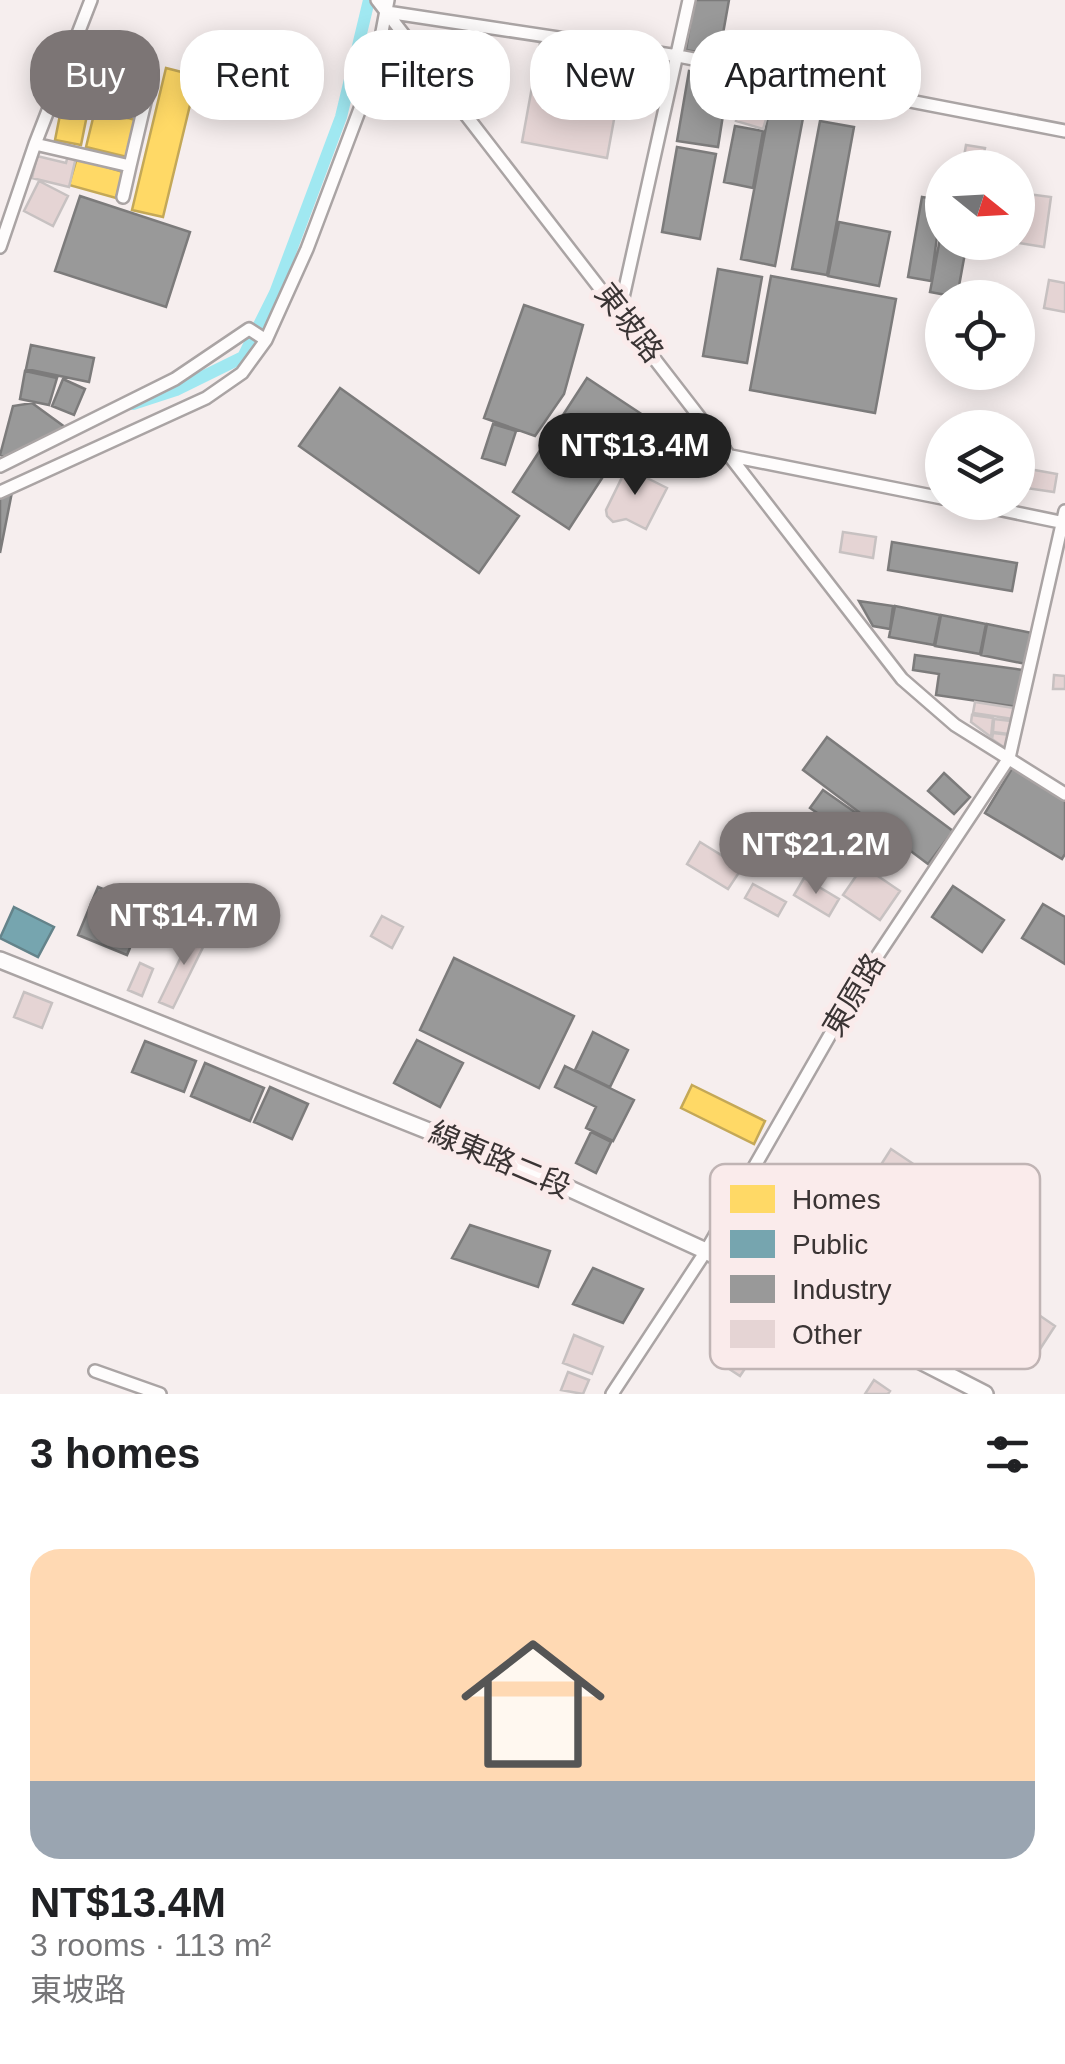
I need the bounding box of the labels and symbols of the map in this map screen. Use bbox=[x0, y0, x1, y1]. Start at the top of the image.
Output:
north arrow bbox=[925, 150, 1035, 260]
street label: 東坡路 bbox=[589, 277, 670, 368]
pin: NT$13.4M bbox=[532, 413, 738, 498]
pin: NT$21.2M bbox=[713, 812, 919, 897]
pin: NT$14.7M bbox=[81, 883, 287, 968]
street label: 東原路 bbox=[816, 948, 891, 1042]
street label: 線東路二段 bbox=[425, 1115, 576, 1204]
legend bbox=[710, 1164, 1040, 1369]
text: Homes bbox=[792, 1184, 881, 1215]
text: Public bbox=[792, 1229, 868, 1260]
text: Industry bbox=[792, 1274, 892, 1305]
text: Other bbox=[792, 1319, 862, 1350]

